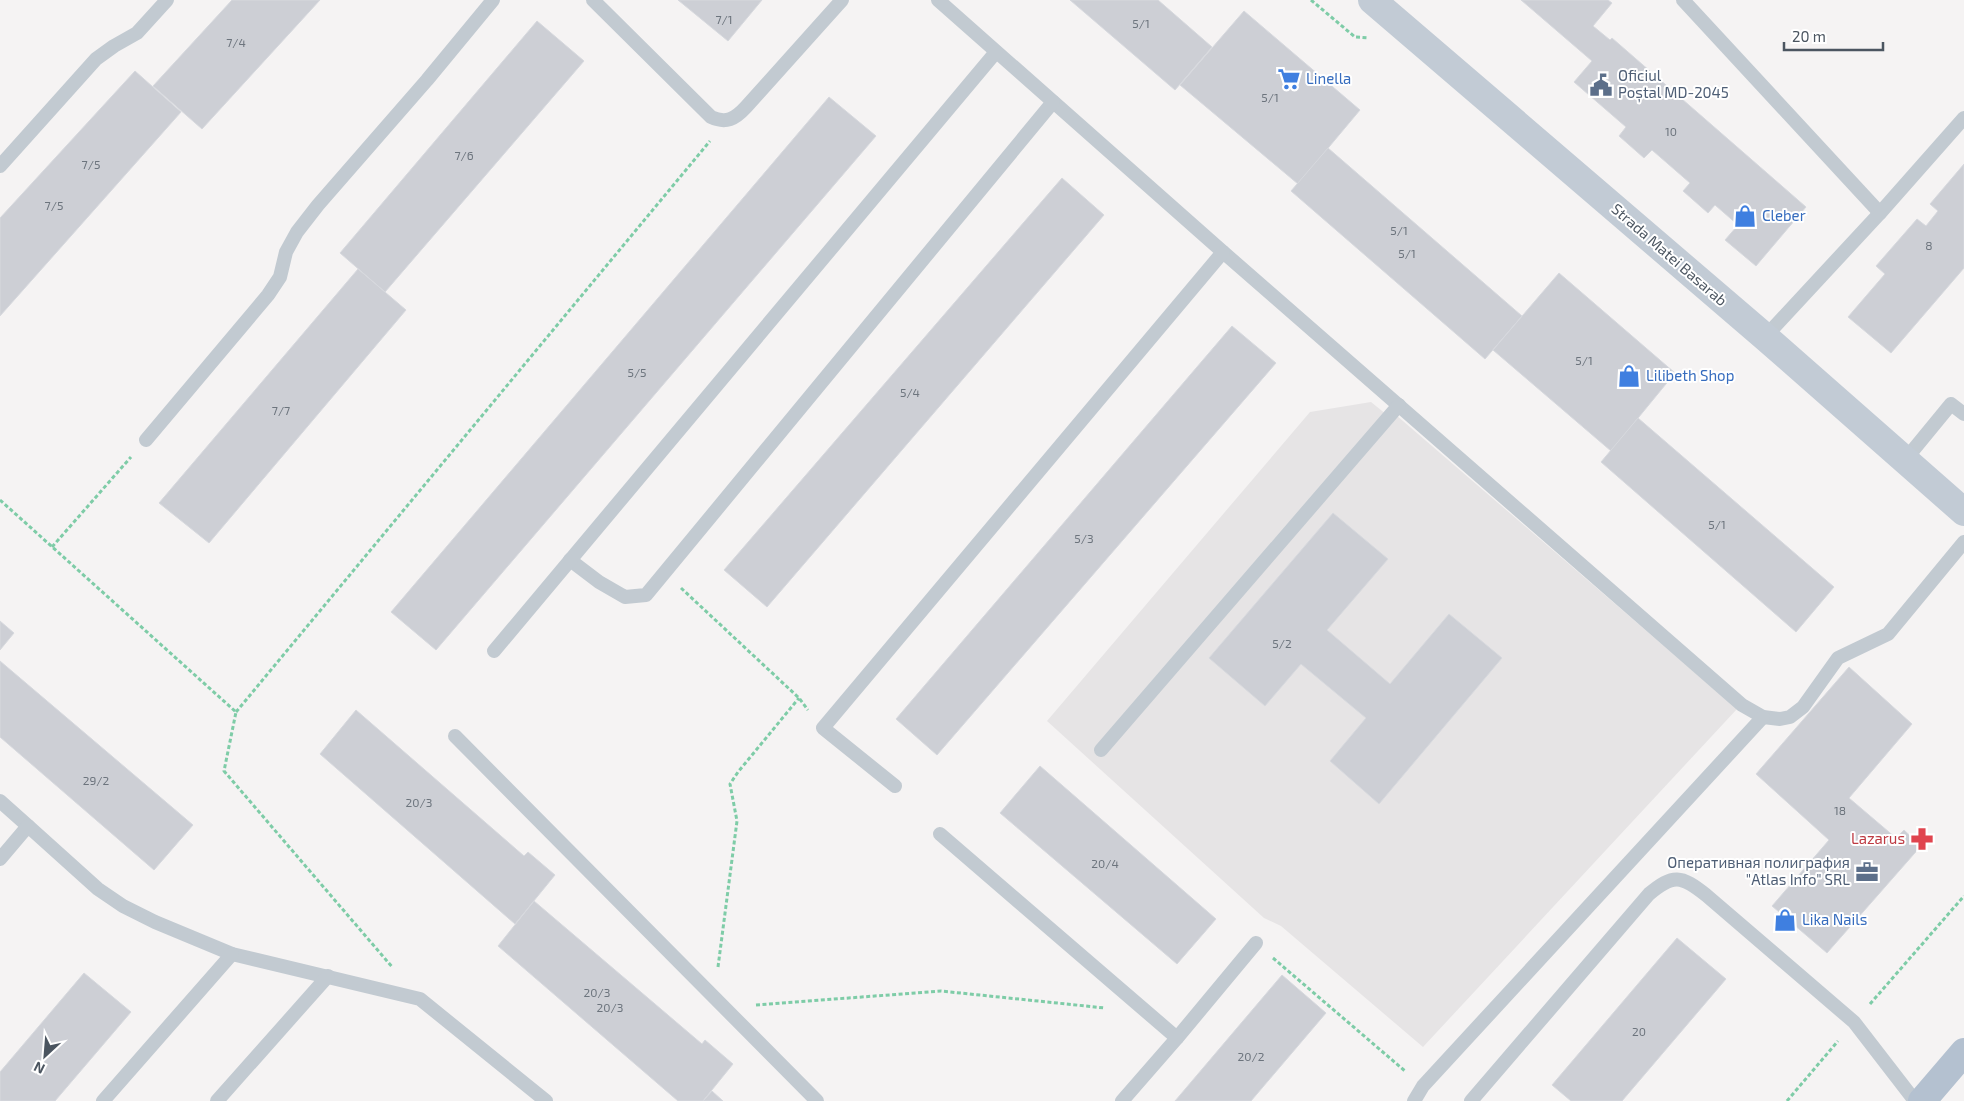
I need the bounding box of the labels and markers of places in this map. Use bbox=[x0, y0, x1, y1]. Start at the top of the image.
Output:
supermarket icon: Linella bbox=[1276, 66, 1302, 92]
place label: Oficiul Poștal MD-2045 bbox=[1618, 66, 1729, 103]
place label: Linella bbox=[1306, 69, 1351, 87]
public building icon: Oficiul Poștal MD-2045 bbox=[1588, 72, 1614, 98]
shop icon: Cleber bbox=[1732, 203, 1758, 229]
place label: Cleber bbox=[1762, 206, 1806, 224]
shop icon: Lilibeth Shop bbox=[1616, 363, 1642, 389]
place label: Lilibeth Shop bbox=[1646, 366, 1734, 384]
pharmacy icon: Lazarus bbox=[1909, 826, 1935, 852]
place label: Lazarus bbox=[1851, 829, 1905, 847]
place label: Оперативная полиграфия "Atlas Info" SRL bbox=[1667, 853, 1850, 888]
office icon: Оперативная полиграфия "Atlas Info" SRL bbox=[1854, 859, 1880, 885]
shop icon: Lika Nails bbox=[1772, 907, 1798, 933]
place label: Lika Nails bbox=[1802, 910, 1867, 928]

